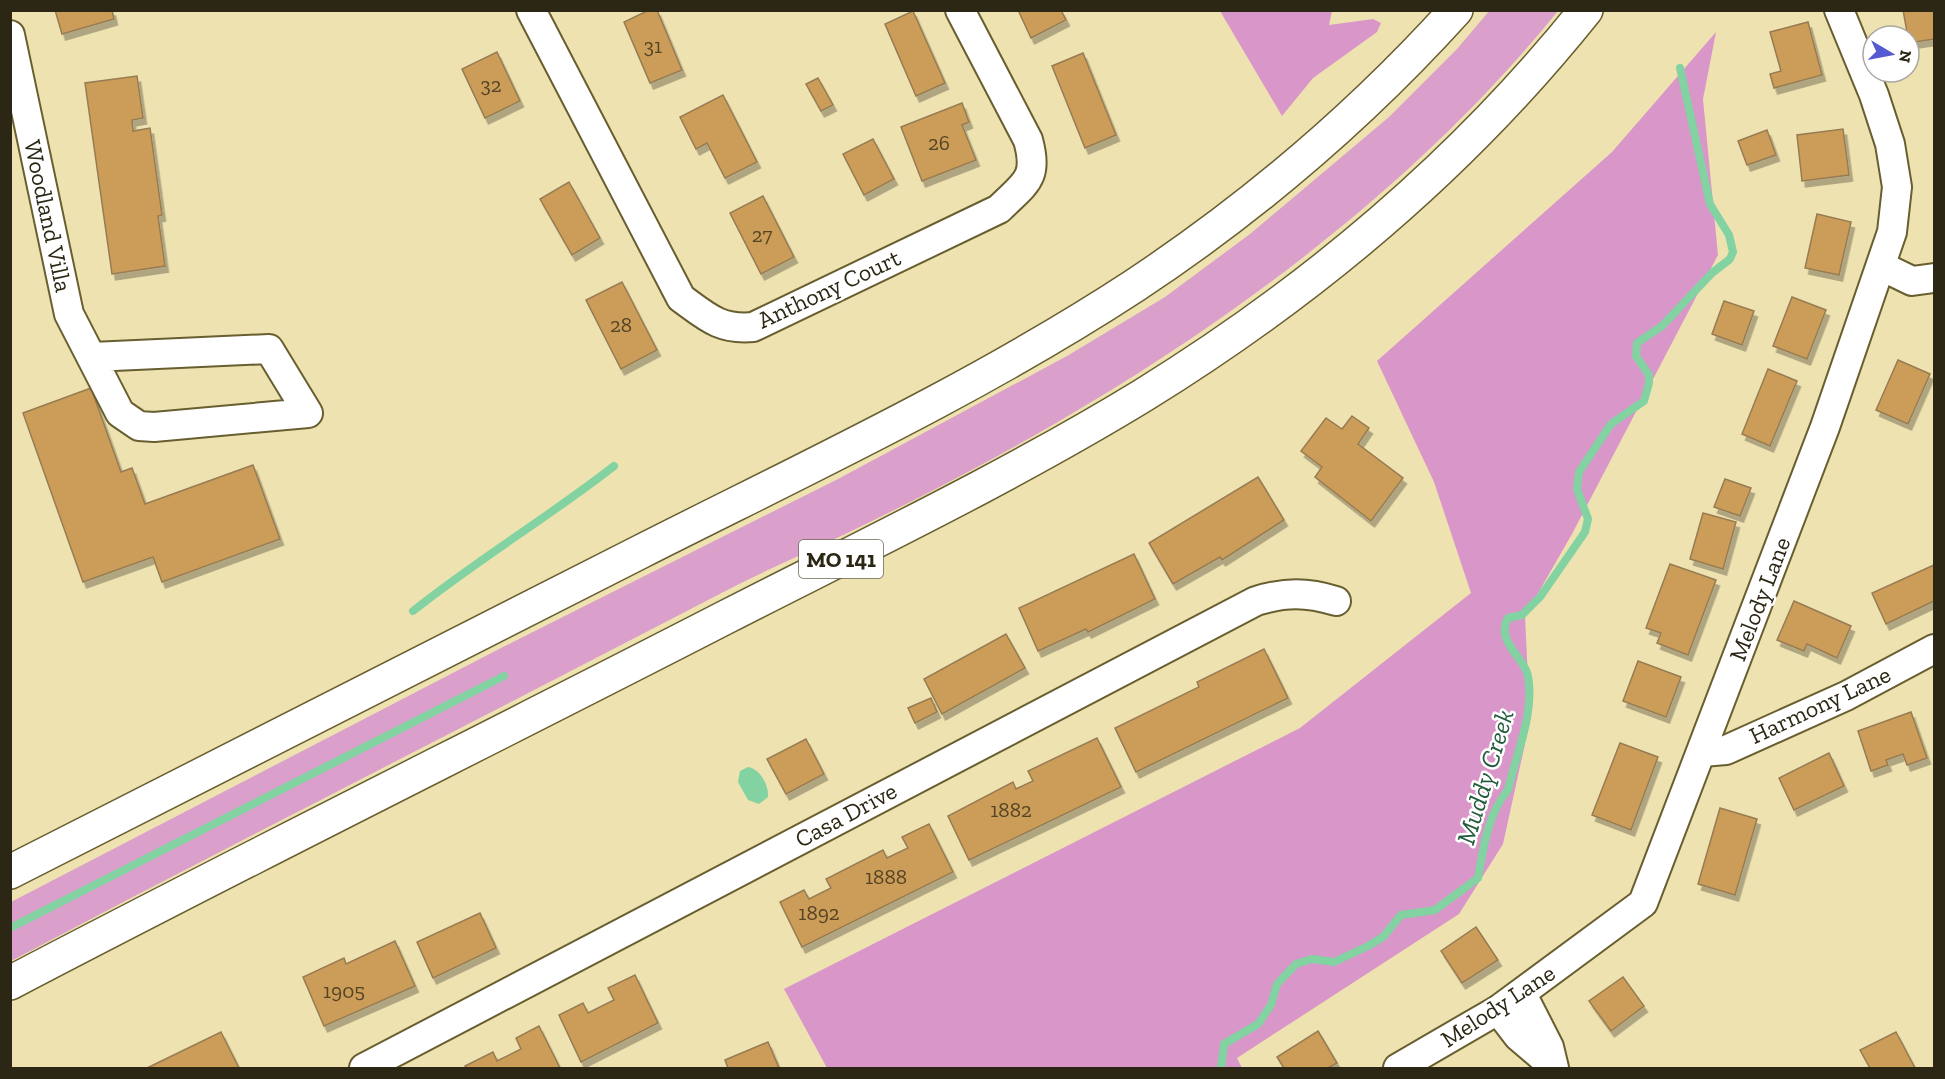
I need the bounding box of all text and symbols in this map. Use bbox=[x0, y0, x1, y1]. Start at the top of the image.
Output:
north arrow bbox=[1861, 24, 1921, 84]
house number: 31 bbox=[644, 33, 662, 58]
text: N bbox=[1895, 49, 1916, 64]
house number: 32 bbox=[480, 72, 502, 97]
house number: 26 bbox=[928, 130, 950, 155]
street label: Woodland Villa bbox=[18, 137, 79, 295]
house number: 27 bbox=[752, 222, 772, 247]
street label: Anthony Court bbox=[753, 243, 905, 334]
house number: 28 bbox=[610, 312, 632, 337]
street label: Melody Lane bbox=[1723, 533, 1796, 665]
road number: MO 141 bbox=[799, 540, 883, 578]
street label: Harmony Lane bbox=[1744, 659, 1895, 750]
water label: Muddy Creek bbox=[1449, 706, 1521, 848]
street label: Casa Drive bbox=[790, 776, 902, 853]
house number: 1882 bbox=[990, 797, 1032, 822]
house number: 1888 bbox=[865, 864, 907, 889]
house number: 1892 bbox=[798, 900, 840, 925]
street label: Melody Lane bbox=[1435, 958, 1560, 1053]
house number: 1905 bbox=[323, 978, 365, 1003]

